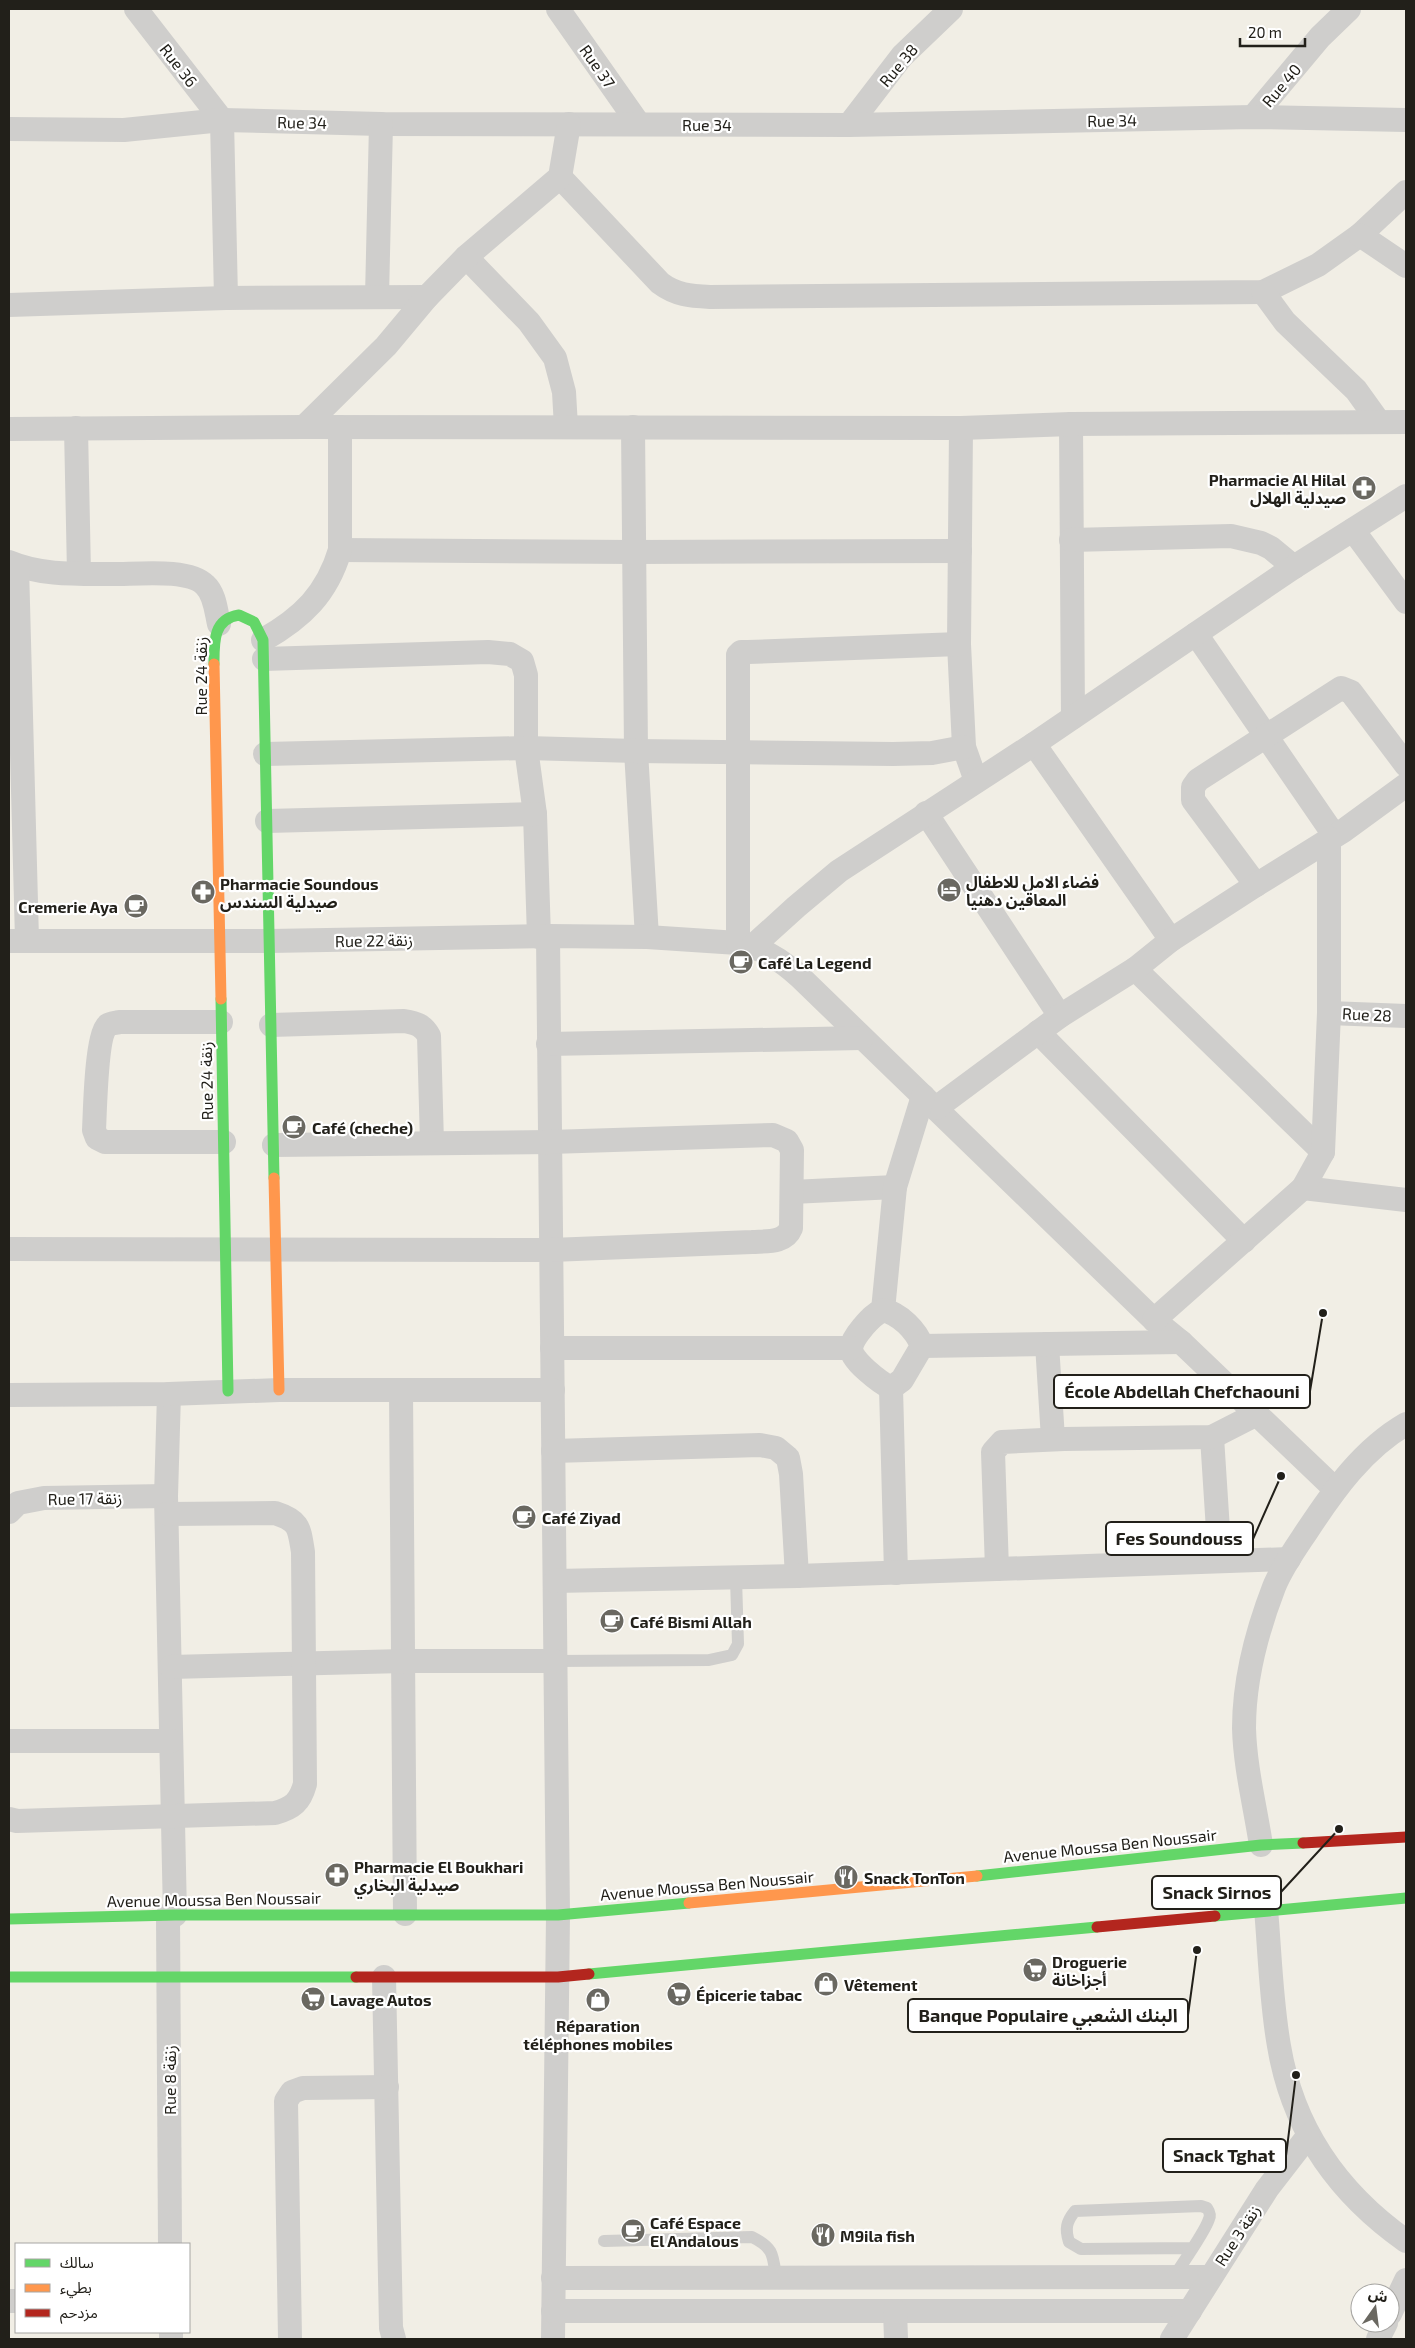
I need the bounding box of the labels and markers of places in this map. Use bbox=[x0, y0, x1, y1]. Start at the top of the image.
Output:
place label: Pharmacie Al Hilal صيدلية الهلال bbox=[1209, 470, 1347, 508]
pharmacy icon: Pharmacie Al Hilal صيدلية الهلال bbox=[1351, 475, 1377, 501]
place label: فضاء الامل للاطفال المعاقين دهنيا bbox=[966, 872, 1099, 910]
place label: Pharmacie Soundous صيدلية السندس bbox=[220, 874, 379, 912]
hotel icon: فضاء الامل للاطفال المعاقين دهنيا bbox=[936, 877, 962, 903]
pharmacy icon: Pharmacie Soundous صيدلية السندس bbox=[190, 879, 216, 905]
cafe icon: Cremerie Aya bbox=[123, 893, 149, 919]
place label: Cremerie Aya bbox=[18, 897, 118, 917]
cafe icon: Café La Legend bbox=[728, 949, 754, 975]
place label: Café La Legend bbox=[758, 953, 872, 972]
cafe icon: Café (cheche) bbox=[281, 1114, 307, 1140]
place label: Café (cheche) bbox=[312, 1118, 413, 1137]
callout: École Abdellah Chefchaouni bbox=[1054, 1375, 1310, 1408]
cafe icon: Café Ziyad bbox=[511, 1504, 537, 1530]
place label: Café Ziyad bbox=[542, 1508, 621, 1528]
callout: Fes Soundouss bbox=[1106, 1522, 1253, 1555]
cafe icon: Café Bismi Allah bbox=[599, 1608, 625, 1634]
place label: Café Bismi Allah bbox=[630, 1612, 752, 1631]
place label: Pharmacie El Boukhari صيدلية البخاري bbox=[354, 1857, 523, 1898]
pharmacy icon: Pharmacie El Boukhari صيدلية البخاري bbox=[324, 1862, 350, 1888]
restaurant icon: Snack TonTon bbox=[833, 1864, 859, 1890]
place label: Snack TonTon bbox=[864, 1868, 965, 1887]
callout: Snack Sirnos bbox=[1152, 1876, 1281, 1909]
place label: Droguerie أجزاخانة bbox=[1052, 1952, 1127, 1990]
supermarket icon: Droguerie أجزاخانة bbox=[1022, 1957, 1048, 1983]
shop icon: Vêtement bbox=[813, 1971, 839, 1997]
place label: Vêtement bbox=[844, 1975, 918, 1994]
supermarket icon: Épicerie tabac bbox=[666, 1981, 692, 2007]
place label: Épicerie tabac bbox=[696, 1985, 802, 2004]
supermarket icon: Lavage Autos bbox=[300, 1986, 326, 2012]
shop icon: Réparation téléphones mobiles bbox=[585, 1987, 611, 2013]
place label: Lavage Autos bbox=[330, 1990, 431, 2009]
callout: Banque Populaire البنك الشعبي bbox=[908, 1999, 1188, 2032]
place label: Réparation téléphones mobiles bbox=[523, 2016, 673, 2053]
callout: Snack Tghat bbox=[1163, 2139, 1286, 2172]
place label: Café Espace El Andalous bbox=[650, 2213, 741, 2250]
cafe icon: Café Espace El Andalous bbox=[620, 2218, 646, 2244]
restaurant icon: M9ila fish bbox=[810, 2222, 836, 2248]
place label: M9ila fish bbox=[840, 2226, 915, 2245]

